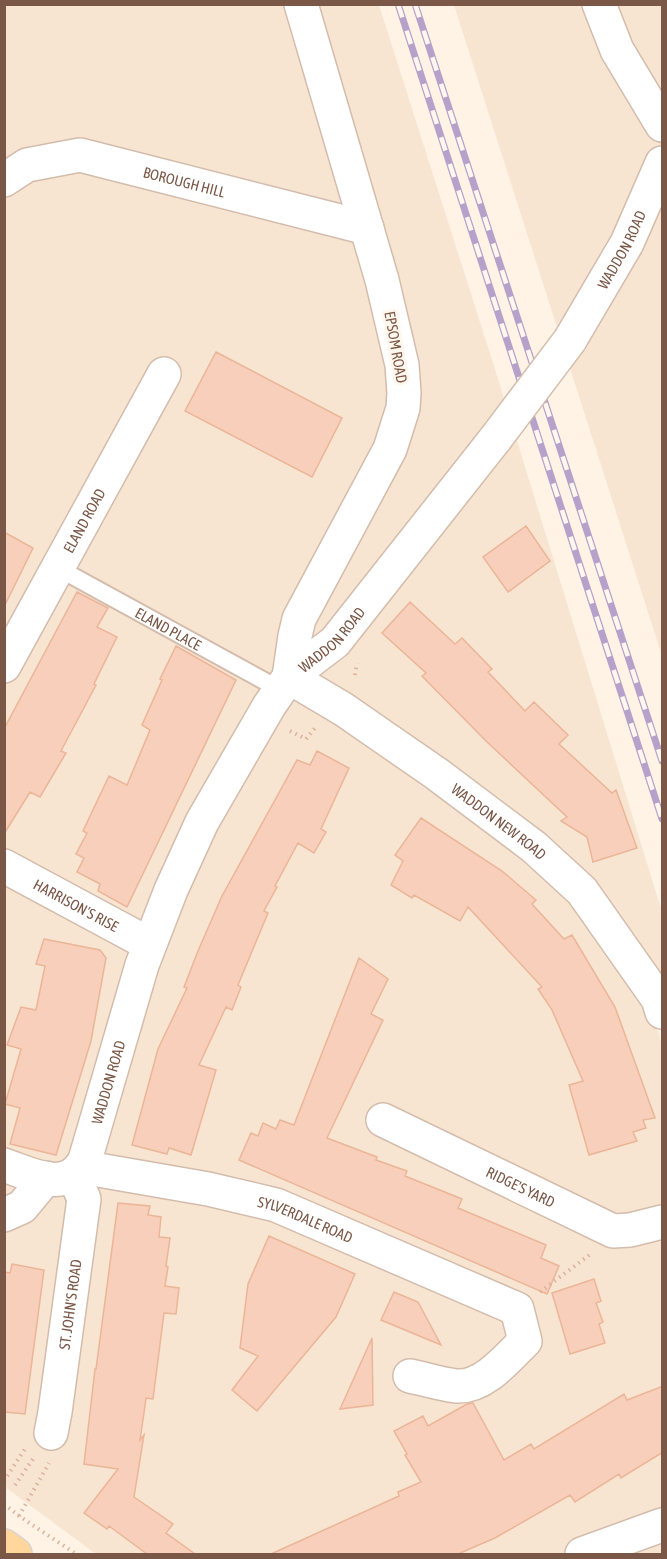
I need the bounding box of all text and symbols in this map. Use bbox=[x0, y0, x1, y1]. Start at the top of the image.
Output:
street label: BOROUGH HILL bbox=[142, 163, 227, 200]
street label: WADDON ROAD bbox=[593, 208, 649, 292]
street label: EPSOM ROAD bbox=[381, 310, 411, 384]
street label: ELAND ROAD bbox=[59, 485, 108, 556]
street label: WADDON ROAD bbox=[295, 603, 368, 675]
street label: ELAND PLACE bbox=[133, 604, 205, 654]
street label: WADDON NEW ROAD bbox=[448, 780, 550, 863]
street label: HARRISON'S RISE bbox=[31, 875, 122, 935]
street label: WADDON ROAD bbox=[87, 1038, 128, 1126]
street label: RIDGE'S YARD bbox=[484, 1163, 558, 1210]
street label: SYLVERDALE ROAD bbox=[256, 1193, 355, 1246]
street label: ST. JOHN'S ROAD bbox=[55, 1258, 84, 1350]

